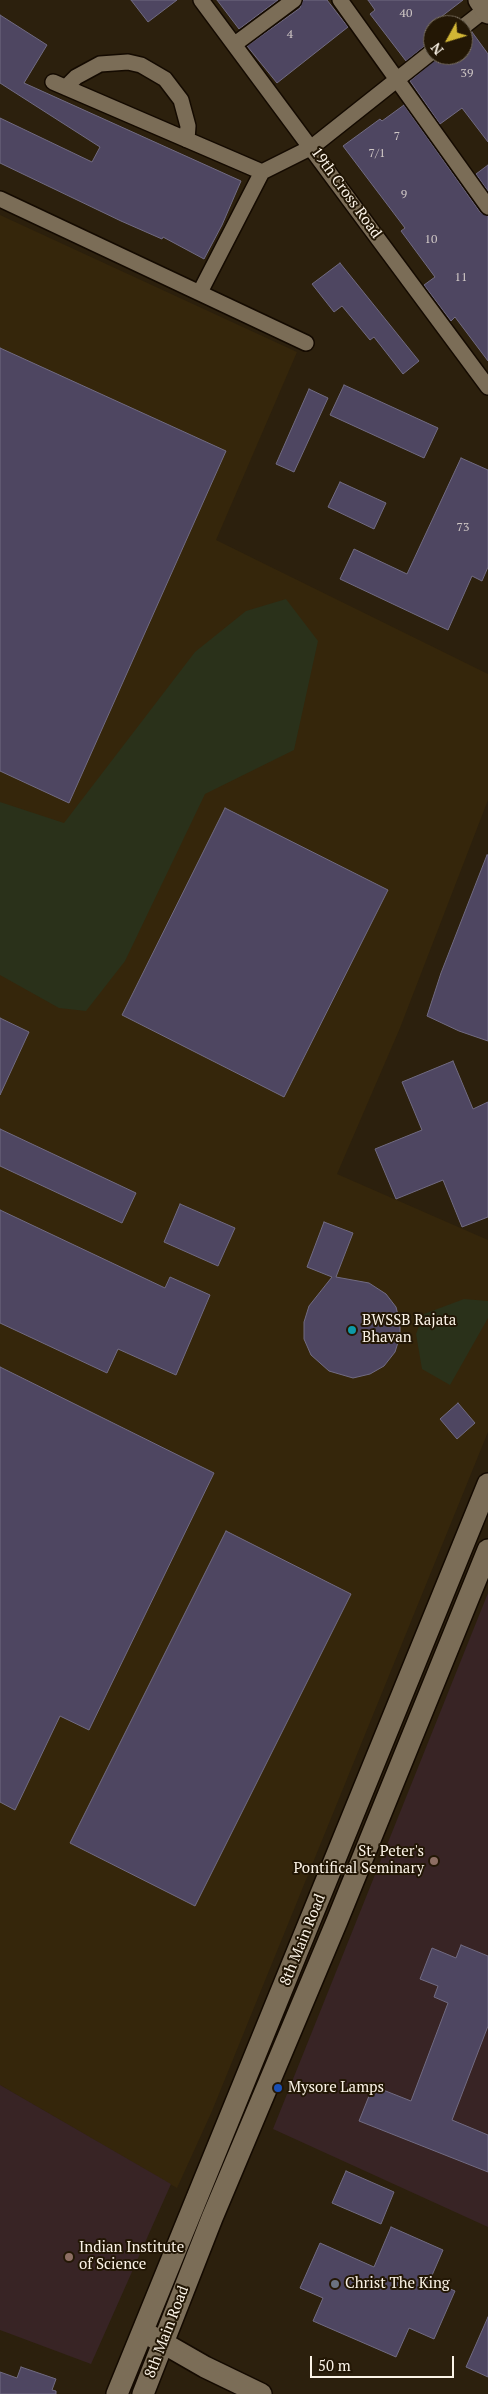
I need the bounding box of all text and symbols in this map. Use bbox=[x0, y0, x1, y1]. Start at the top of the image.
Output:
house number: 40 bbox=[400, 7, 412, 21]
north arrow bbox=[423, 15, 473, 65]
house number: 4 bbox=[287, 28, 293, 42]
text: N bbox=[426, 39, 447, 59]
house number: 39 bbox=[461, 67, 473, 81]
house number: 7 bbox=[394, 130, 400, 144]
street label: 19th Cross Road bbox=[307, 144, 385, 242]
house number: 7/1 bbox=[369, 147, 385, 161]
house number: 9 bbox=[401, 188, 407, 202]
house number: 10 bbox=[425, 233, 437, 247]
house number: 11 bbox=[455, 271, 467, 285]
house number: 73 bbox=[457, 521, 469, 535]
place label: BWSSB Rajata Bhavan bbox=[362, 1312, 456, 1347]
marker: BWSSB Rajata Bhavan bbox=[346, 1324, 358, 1336]
place label: St. Peter's Pontifical Seminary bbox=[293, 1843, 424, 1878]
marker: St. Peter's Pontifical Seminary bbox=[428, 1855, 440, 1867]
street label: 8th Main Road bbox=[276, 1892, 330, 1988]
place label: Mysore Lamps bbox=[288, 2079, 384, 2097]
marker: Mysore Lamps bbox=[272, 2082, 284, 2094]
place label: Indian Institute of Science bbox=[79, 2239, 184, 2274]
marker: Indian Institute of Science bbox=[63, 2251, 75, 2263]
place label: Christ The King bbox=[345, 2275, 450, 2293]
marker: Christ The King bbox=[329, 2278, 341, 2290]
street label: 8th Main Road bbox=[141, 2283, 193, 2381]
scale bar bbox=[313, 2346, 457, 2378]
text: 50 m bbox=[318, 2355, 351, 2375]

